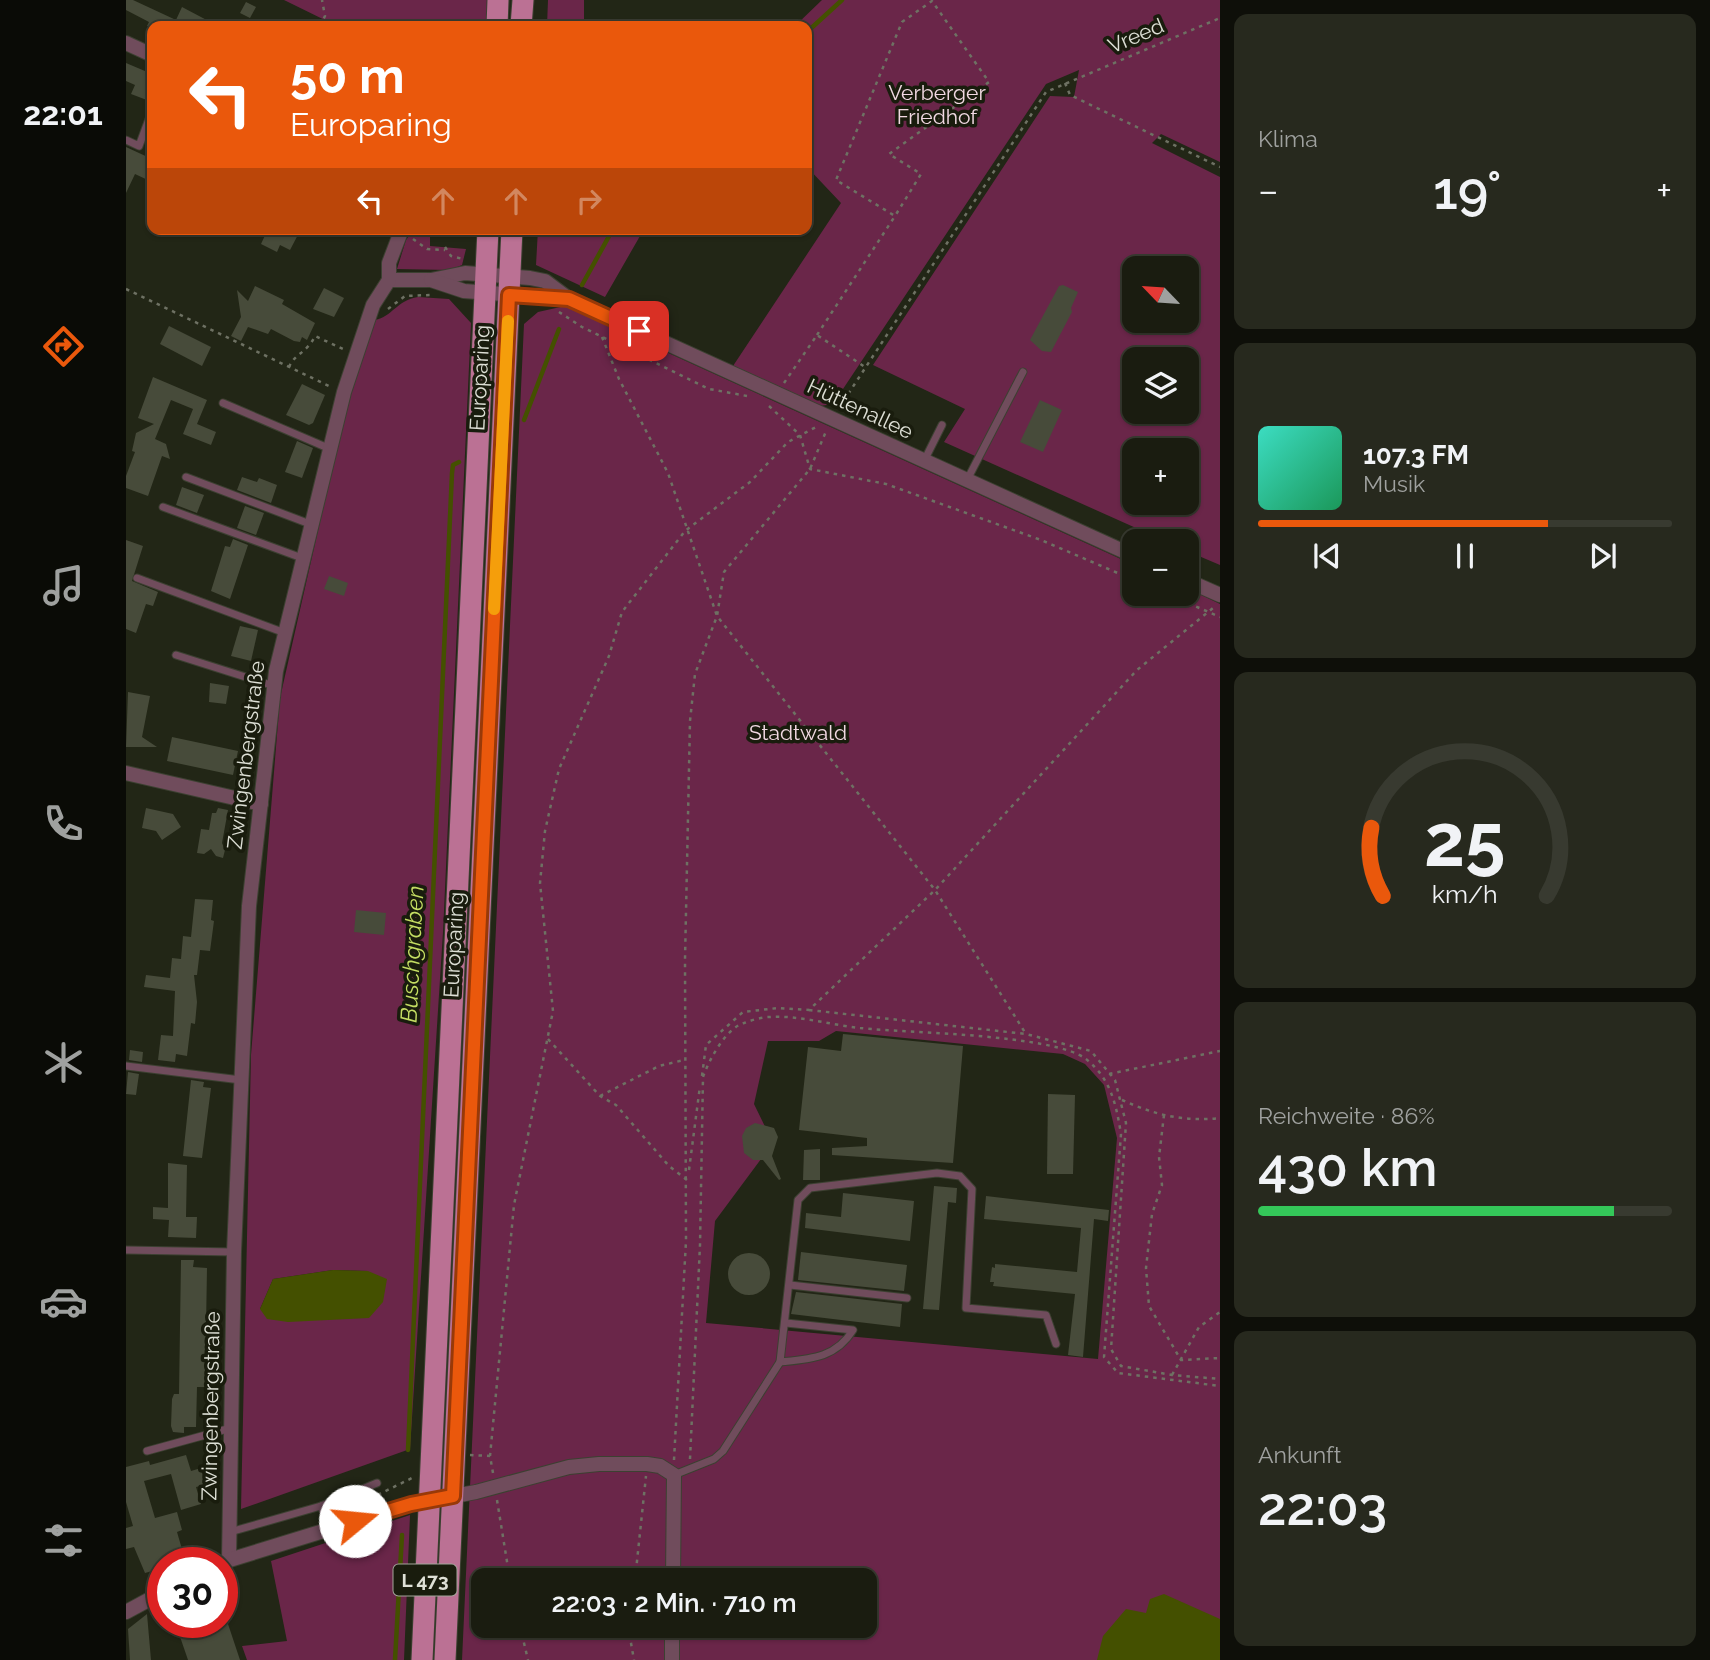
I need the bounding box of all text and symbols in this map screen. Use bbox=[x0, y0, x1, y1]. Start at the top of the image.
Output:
street label: Vreed bbox=[1104, 13, 1167, 58]
text: 50 m bbox=[290, 47, 405, 104]
icon: left bbox=[175, 49, 266, 140]
park label: Verberger Friedhof bbox=[888, 80, 986, 129]
text: 22:01 bbox=[23, 95, 103, 132]
text: Europaring bbox=[290, 106, 452, 143]
text: Klima bbox=[1258, 125, 1318, 152]
text: 19° bbox=[1433, 160, 1501, 221]
text: − bbox=[1258, 168, 1278, 213]
text: + bbox=[1656, 168, 1672, 213]
icon: left bbox=[351, 182, 389, 220]
icon: ahead bbox=[424, 182, 462, 220]
icon: ahead bbox=[497, 182, 535, 220]
icon: right bbox=[570, 182, 608, 220]
north arrow bbox=[1122, 256, 1199, 332]
map controls bbox=[1122, 256, 1199, 606]
pin bbox=[609, 301, 669, 361]
icon: arrive bbox=[620, 312, 658, 350]
icon: directions bbox=[39, 322, 88, 371]
street label: Europaring bbox=[464, 324, 495, 432]
button: layers bbox=[1122, 347, 1199, 424]
street label: Hüttenallee bbox=[803, 373, 917, 444]
button: + bbox=[1122, 438, 1199, 515]
text: 107.3 FM bbox=[1363, 440, 1469, 470]
text: Musik bbox=[1363, 470, 1425, 497]
button: − bbox=[1122, 529, 1199, 606]
icon: previous bbox=[1308, 537, 1346, 575]
icon: pause bbox=[1446, 537, 1484, 575]
icon: next bbox=[1584, 537, 1622, 575]
icon: music bbox=[39, 561, 88, 610]
street label: Zwingenbergstraße bbox=[222, 659, 269, 850]
park label: Stadtwald bbox=[749, 720, 847, 745]
text: 25 bbox=[1424, 798, 1506, 883]
icon: phone bbox=[39, 799, 88, 848]
text: km/h bbox=[1432, 879, 1498, 909]
water label: Buschgraben bbox=[394, 885, 429, 1023]
street label: Europaring bbox=[438, 891, 469, 999]
icon: climate bbox=[39, 1038, 88, 1087]
text: Reichweite · 86% bbox=[1258, 1102, 1435, 1129]
text: 430 km bbox=[1258, 1137, 1437, 1198]
icon: car bbox=[39, 1277, 88, 1326]
street label: Zwingenbergstraße bbox=[196, 1311, 225, 1501]
text: Ankunft bbox=[1258, 1441, 1341, 1468]
text: 22:03 bbox=[1258, 1476, 1387, 1537]
position arrow bbox=[318, 1484, 392, 1558]
icon: filters bbox=[39, 1516, 88, 1565]
speed limit sign: 30 bbox=[147, 1547, 238, 1638]
road number: L 473 bbox=[394, 1564, 456, 1596]
text: 22:03 · 2 Min. · 710 m bbox=[552, 1588, 797, 1618]

